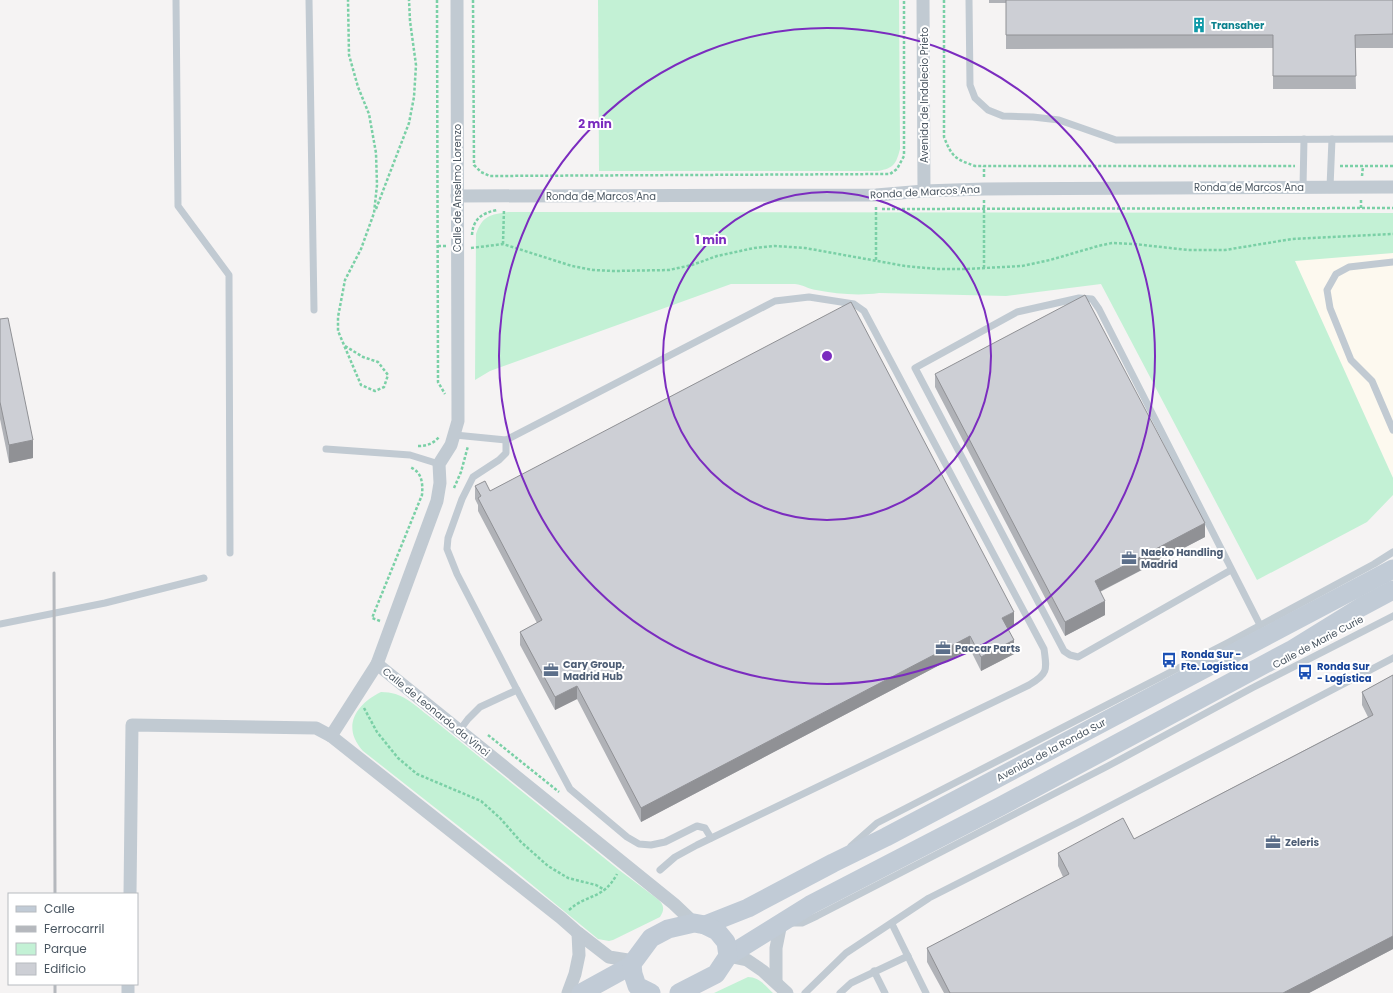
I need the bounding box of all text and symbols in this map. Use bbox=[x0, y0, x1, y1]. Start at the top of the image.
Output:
building icon: Transaher bbox=[1190, 16, 1208, 34]
place label: Transaher bbox=[1211, 18, 1265, 33]
street label: Avenida de Indalecio Prieto bbox=[917, 27, 932, 163]
text: 2 min bbox=[578, 115, 612, 132]
street label: Calle de Anselmo Lorenzo bbox=[450, 124, 465, 252]
street label: Ronda de Marcos Ana bbox=[1194, 180, 1304, 195]
street label: Ronda de Marcos Ana bbox=[870, 182, 980, 202]
street label: Ronda de Marcos Ana bbox=[546, 189, 656, 204]
text: 1 min bbox=[695, 231, 727, 248]
centre of rings bbox=[820, 349, 834, 363]
place label: Naeko Handling Madrid bbox=[1141, 545, 1223, 572]
office icon: Naeko Handling Madrid bbox=[1120, 549, 1138, 567]
street label: Calle de Marie Curie bbox=[1270, 612, 1366, 672]
office icon: Paccar Parts bbox=[934, 639, 952, 657]
place label: Paccar Parts bbox=[955, 641, 1021, 656]
place label: Ronda Sur - Fte. Logística bbox=[1181, 647, 1248, 674]
bus stop icon: Ronda Sur - Fte. Logística bbox=[1160, 651, 1178, 669]
place label: Cary Group, Madrid Hub bbox=[563, 657, 625, 684]
place label: Ronda Sur - Logística bbox=[1317, 659, 1372, 686]
office icon: Cary Group, Madrid Hub bbox=[542, 661, 560, 679]
bus stop icon: Ronda Sur - Logística bbox=[1296, 663, 1314, 681]
street label: Calle de Leonardo da Vinci bbox=[379, 664, 493, 760]
street label: Avenida de la Ronda Sur bbox=[994, 715, 1109, 785]
office icon: Zeleris bbox=[1264, 833, 1282, 851]
place label: Zeleris bbox=[1285, 835, 1319, 850]
legend bbox=[8, 893, 138, 985]
text: Calle bbox=[44, 900, 75, 917]
text: Ferrocarril bbox=[44, 920, 104, 937]
text: Parque bbox=[44, 940, 87, 957]
text: Edificio bbox=[44, 960, 86, 977]

